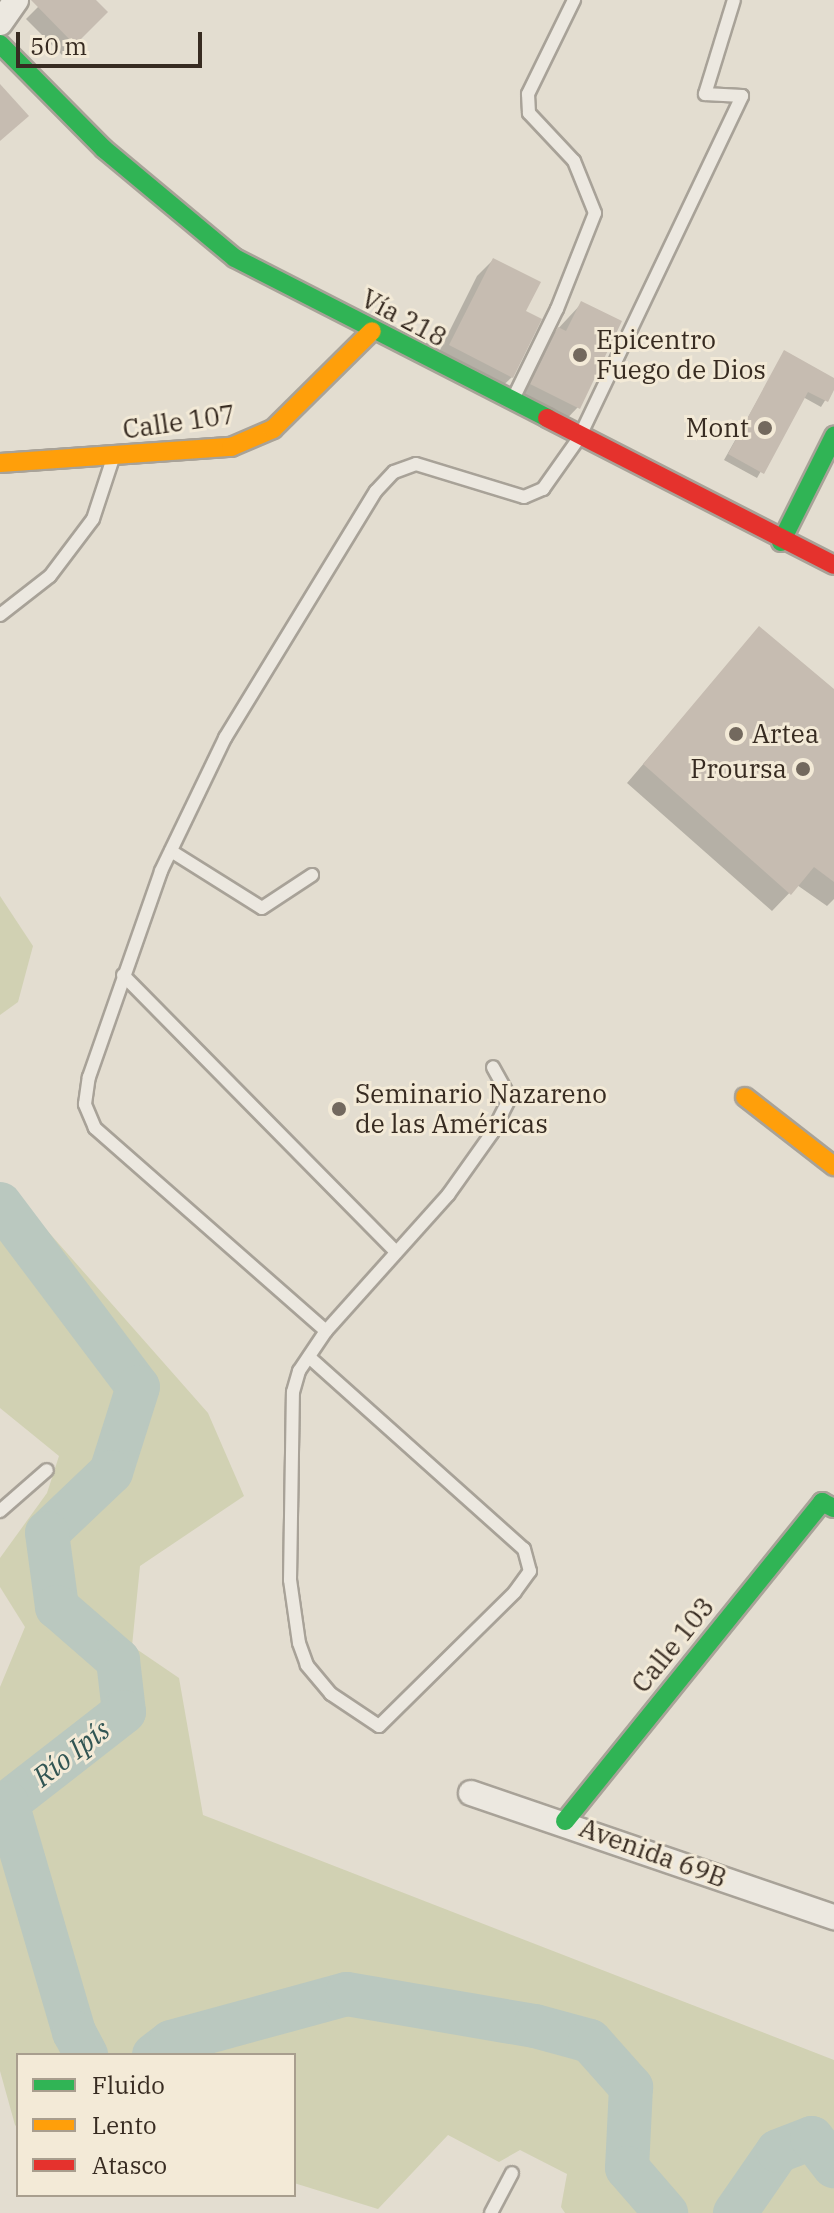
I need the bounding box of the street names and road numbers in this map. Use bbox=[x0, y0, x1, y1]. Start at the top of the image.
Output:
street label: Vía 218 bbox=[356, 283, 452, 353]
street label: Calle 107 bbox=[121, 399, 237, 445]
street label: Calle 103 bbox=[625, 1591, 721, 1699]
street label: Avenida 69B bbox=[575, 1812, 731, 1894]

